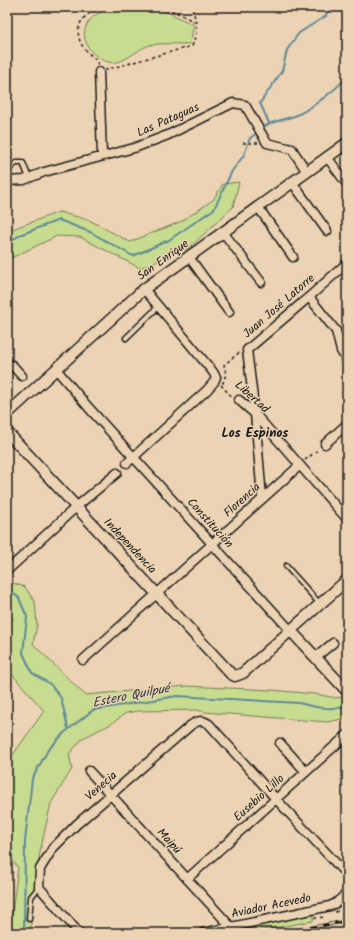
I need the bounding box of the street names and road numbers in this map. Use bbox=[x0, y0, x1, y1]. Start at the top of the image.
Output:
street label: Las Pataguas bbox=[134, 98, 202, 142]
street label: San Enrique bbox=[133, 234, 193, 285]
street label: Juan José Latorre bbox=[239, 269, 320, 343]
street label: Libertad bbox=[230, 376, 274, 419]
street label: Florencia bbox=[219, 478, 265, 522]
street label: Constitución bbox=[182, 494, 238, 552]
street label: Independencia bbox=[99, 514, 161, 579]
street label: Venecia bbox=[81, 766, 122, 805]
street label: Eusebio Lillo bbox=[229, 770, 289, 826]
street label: Maipú bbox=[152, 824, 186, 858]
street label: Aviador Acevedo bbox=[229, 888, 313, 924]

